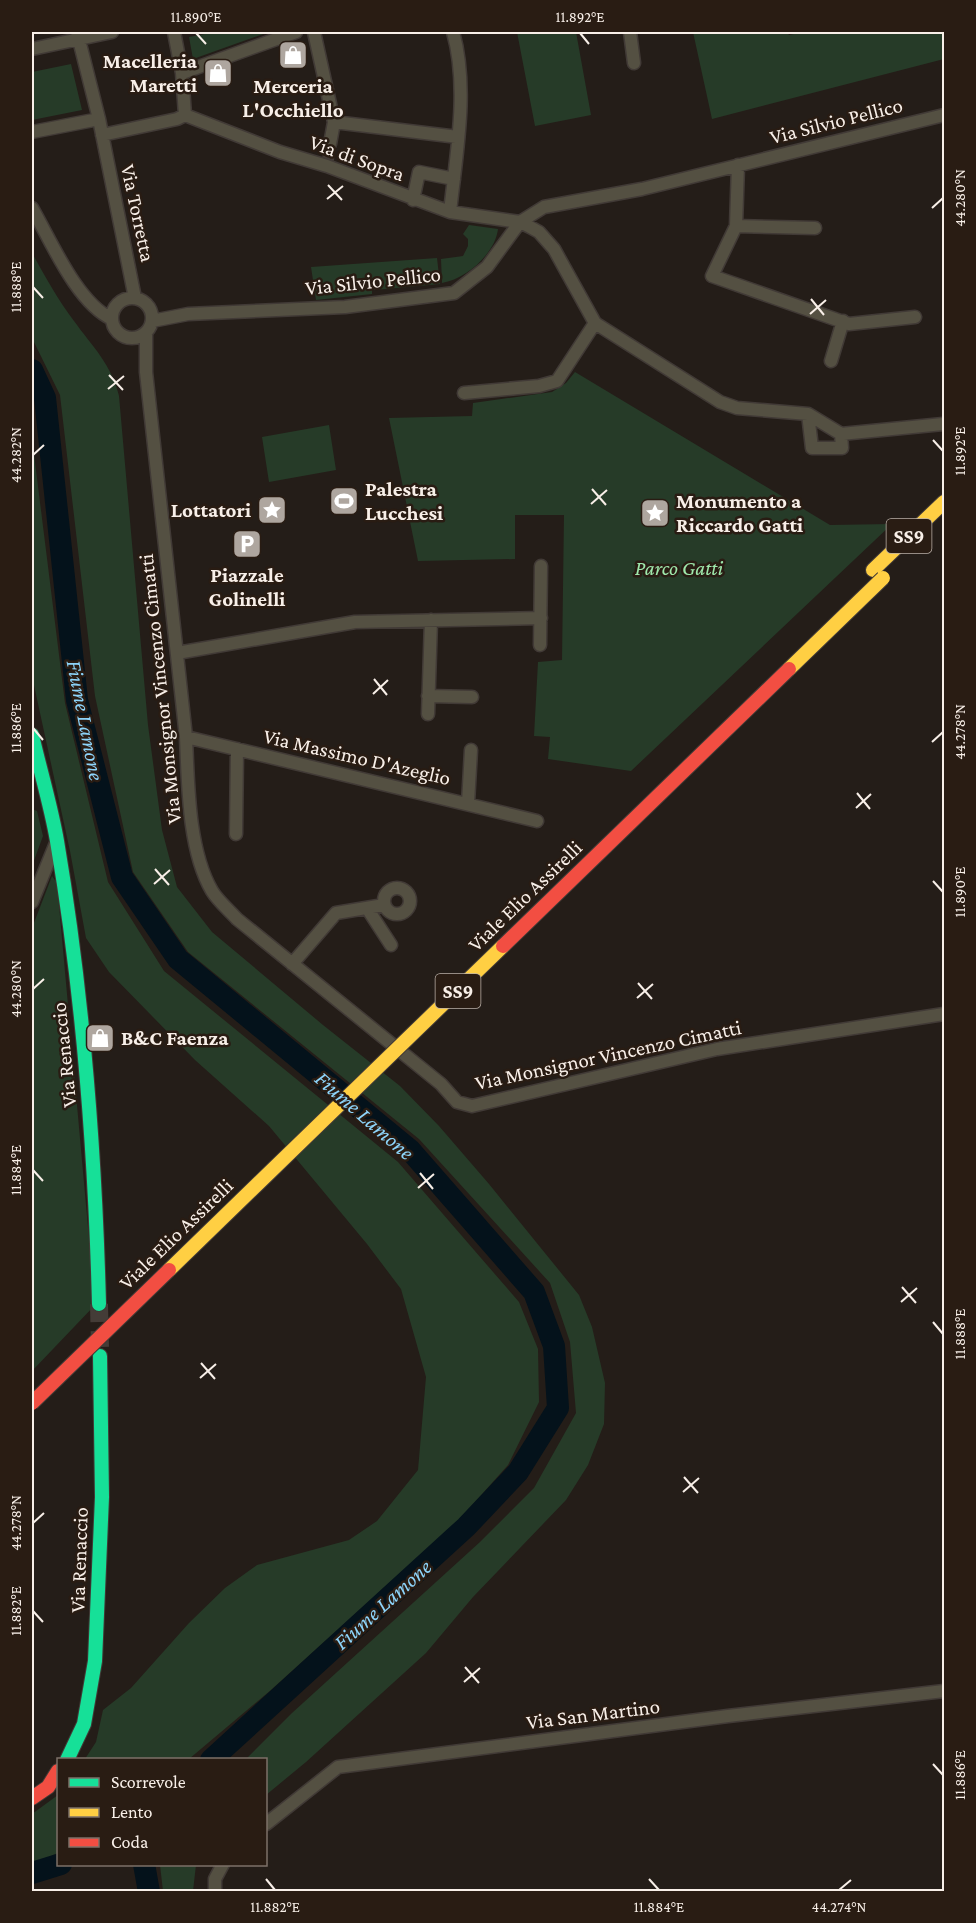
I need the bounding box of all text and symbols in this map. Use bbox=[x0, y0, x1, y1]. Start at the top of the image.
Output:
text: 11.890°E bbox=[171, 9, 221, 25]
text: 11.892°E bbox=[556, 9, 604, 25]
shop icon: Merceria L'Occhiello bbox=[277, 39, 309, 71]
place label: Macelleria Maretti bbox=[103, 49, 198, 97]
shop icon: Macelleria Maretti bbox=[202, 57, 234, 89]
place label: Merceria L'Occhiello bbox=[242, 74, 344, 122]
street label: Via Silvio Pellico bbox=[767, 93, 905, 149]
street label: Via di Sopra bbox=[306, 130, 408, 186]
street label: Via Torretta bbox=[116, 162, 160, 264]
text: 44.280°N bbox=[952, 169, 968, 227]
text: 11.888°E bbox=[8, 262, 24, 312]
street label: Via Silvio Pellico bbox=[304, 262, 442, 300]
text: 44.282°N bbox=[8, 427, 24, 483]
text: 11.892°E bbox=[952, 427, 968, 475]
place label: Palestra Lucchesi bbox=[365, 477, 443, 525]
sports icon: Palestra Lucchesi bbox=[328, 485, 360, 517]
place label: Monumento a Riccardo Gatti bbox=[676, 489, 803, 537]
place icon: Lottatori bbox=[256, 494, 288, 526]
place icon: Monumento a Riccardo Gatti bbox=[639, 497, 671, 529]
place label: Lottatori bbox=[171, 498, 251, 522]
road number: SS9 bbox=[886, 519, 932, 553]
parking icon: Piazzale Golinelli bbox=[231, 528, 263, 560]
street label: Via Monsignor Vincenzo Cimatti bbox=[134, 552, 186, 825]
park label: Parco Gatti bbox=[635, 556, 724, 580]
place label: Piazzale Golinelli bbox=[209, 563, 285, 611]
water label: Fiume Lamone bbox=[62, 658, 110, 783]
text: 11.886°E bbox=[8, 703, 24, 753]
text: 44.278°N bbox=[952, 704, 968, 760]
street label: Via Massimo D'Azeglio bbox=[261, 724, 453, 790]
street label: Viale Elio Assirelli bbox=[463, 835, 587, 956]
text: 11.890°E bbox=[952, 867, 968, 917]
text: 44.280°N bbox=[8, 960, 24, 1018]
road number: SS9 bbox=[436, 974, 480, 1008]
street label: Via Renaccio bbox=[47, 1001, 81, 1109]
street label: Via Monsignor Vincenzo Cimatti bbox=[473, 1015, 744, 1095]
shop icon: B&C Faenza bbox=[84, 1022, 116, 1054]
place label: B&C Faenza bbox=[121, 1026, 229, 1050]
water label: Fiume Lamone bbox=[310, 1066, 420, 1165]
text: 11.884°E bbox=[8, 1145, 24, 1195]
street label: Viale Elio Assirelli bbox=[114, 1173, 238, 1294]
text: 11.888°E bbox=[952, 1309, 968, 1359]
text: 44.278°N bbox=[8, 1495, 24, 1551]
street label: Via Renaccio bbox=[65, 1507, 93, 1613]
water label: Fiume Lamone bbox=[328, 1554, 437, 1655]
text: 11.882°E bbox=[8, 1586, 24, 1636]
street label: Via San Martino bbox=[525, 1694, 661, 1734]
text: 11.886°E bbox=[952, 1750, 968, 1800]
legend bbox=[57, 1758, 267, 1866]
text: Scorrevole bbox=[111, 1772, 186, 1792]
text: Lento bbox=[111, 1802, 152, 1822]
text: Coda bbox=[111, 1832, 148, 1852]
text: 11.882°E bbox=[250, 1899, 300, 1915]
text: 11.884°E bbox=[634, 1899, 684, 1915]
text: 44.274°N bbox=[812, 1899, 867, 1915]

